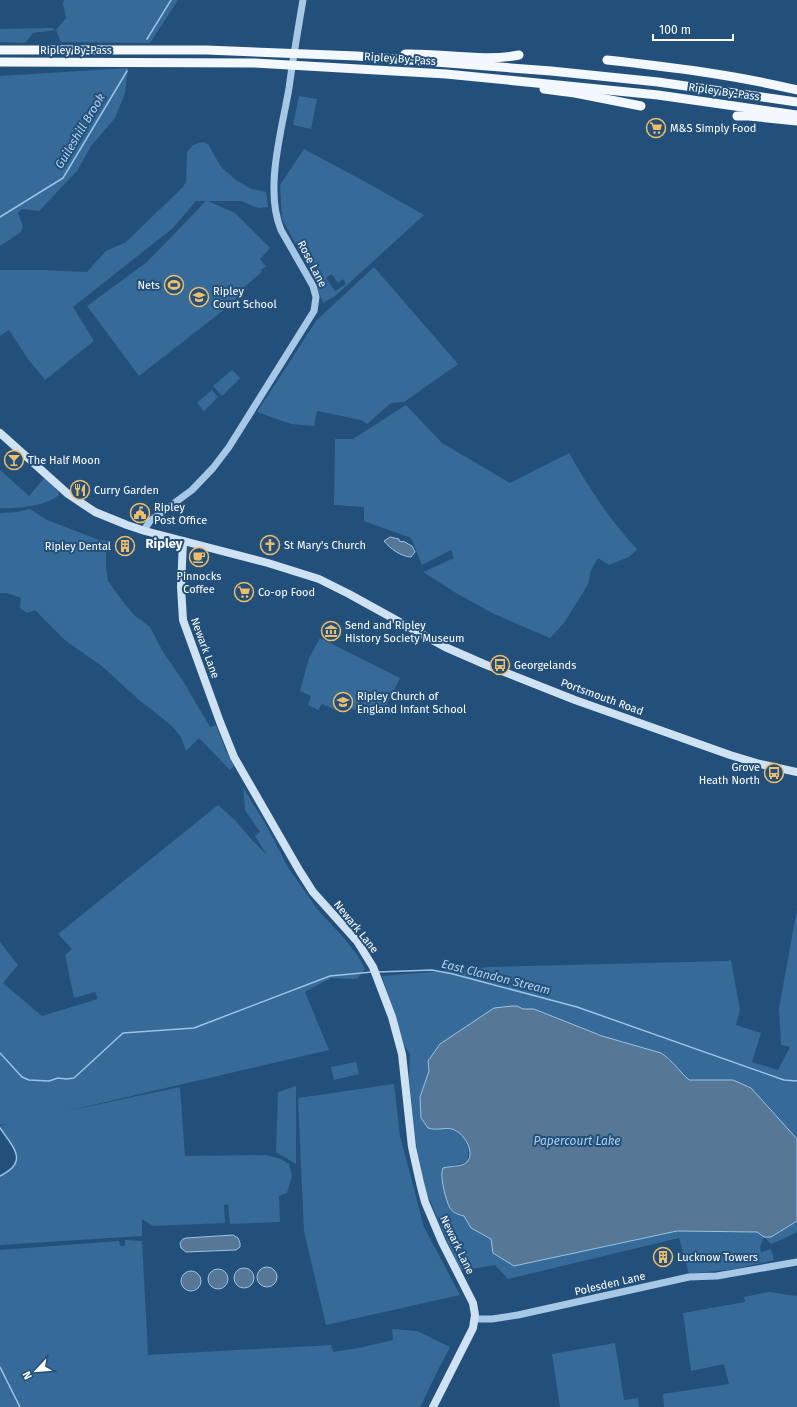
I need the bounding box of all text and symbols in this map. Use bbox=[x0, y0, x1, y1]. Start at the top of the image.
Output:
scale bar bbox=[653, 16, 733, 42]
text: 100 m bbox=[659, 23, 691, 37]
street label: Ripley By-Pass bbox=[40, 44, 112, 57]
street label: Ripley By-Pass bbox=[364, 50, 436, 68]
street label: Ripley By-Pass bbox=[687, 81, 761, 103]
water label: Guileshill Brook bbox=[52, 91, 108, 171]
supermarket icon: M&S Simply Food bbox=[645, 117, 667, 139]
place label: M&S Simply Food bbox=[670, 122, 756, 135]
street label: Rose Lane bbox=[295, 238, 329, 290]
sports icon: Nets bbox=[163, 274, 185, 296]
place label: Nets bbox=[137, 279, 160, 292]
place label: Ripley Court School bbox=[213, 285, 277, 311]
school or university icon: Ripley Court School bbox=[188, 286, 210, 308]
bar icon: The Half Moon bbox=[3, 449, 25, 471]
place label: The Half Moon bbox=[28, 454, 100, 467]
restaurant icon: Curry Garden bbox=[69, 479, 91, 501]
place label: Curry Garden bbox=[94, 484, 159, 497]
place label: Ripley Post Office bbox=[154, 501, 207, 527]
public building icon: Ripley Post Office bbox=[129, 502, 151, 524]
church icon: St Mary's Church bbox=[259, 534, 281, 556]
building icon: Ripley Dental bbox=[114, 535, 136, 557]
district label: Ripley bbox=[145, 536, 183, 551]
place label: St Mary's Church bbox=[284, 539, 366, 552]
place label: Ripley Dental bbox=[45, 540, 111, 553]
cafe icon: Pinnocks Coffee bbox=[188, 546, 210, 568]
place label: Pinnocks Coffee bbox=[177, 570, 221, 596]
supermarket icon: Co-op Food bbox=[233, 581, 255, 603]
place label: Co-op Food bbox=[258, 586, 315, 599]
street label: Newark Lane bbox=[188, 616, 222, 680]
place label: Send and Ripley History Society Museum bbox=[345, 619, 464, 645]
museum icon: Send and Ripley History Society Museum bbox=[320, 620, 342, 642]
bus stop icon: Georgelands bbox=[489, 654, 511, 676]
place label: Georgelands bbox=[514, 659, 576, 672]
street label: Portsmouth Road bbox=[559, 676, 645, 718]
place label: Ripley Church of England Infant School bbox=[357, 690, 466, 716]
school or university icon: Ripley Church of England Infant School bbox=[332, 691, 354, 713]
place label: Grove Heath North bbox=[699, 761, 760, 787]
bus stop icon: Grove Heath North bbox=[763, 762, 785, 784]
street label: Newark Lane bbox=[331, 898, 381, 956]
water label: East Clandon Stream bbox=[440, 957, 552, 997]
water label: Papercourt Lake bbox=[533, 1134, 621, 1148]
street label: Newark Lane bbox=[437, 1213, 477, 1277]
building icon: Lucknow Towers bbox=[652, 1246, 674, 1268]
place label: Lucknow Towers bbox=[677, 1251, 758, 1264]
street label: Polesden Lane bbox=[573, 1270, 647, 1298]
north arrow bbox=[16, 1351, 56, 1391]
text: N bbox=[20, 1369, 35, 1381]

